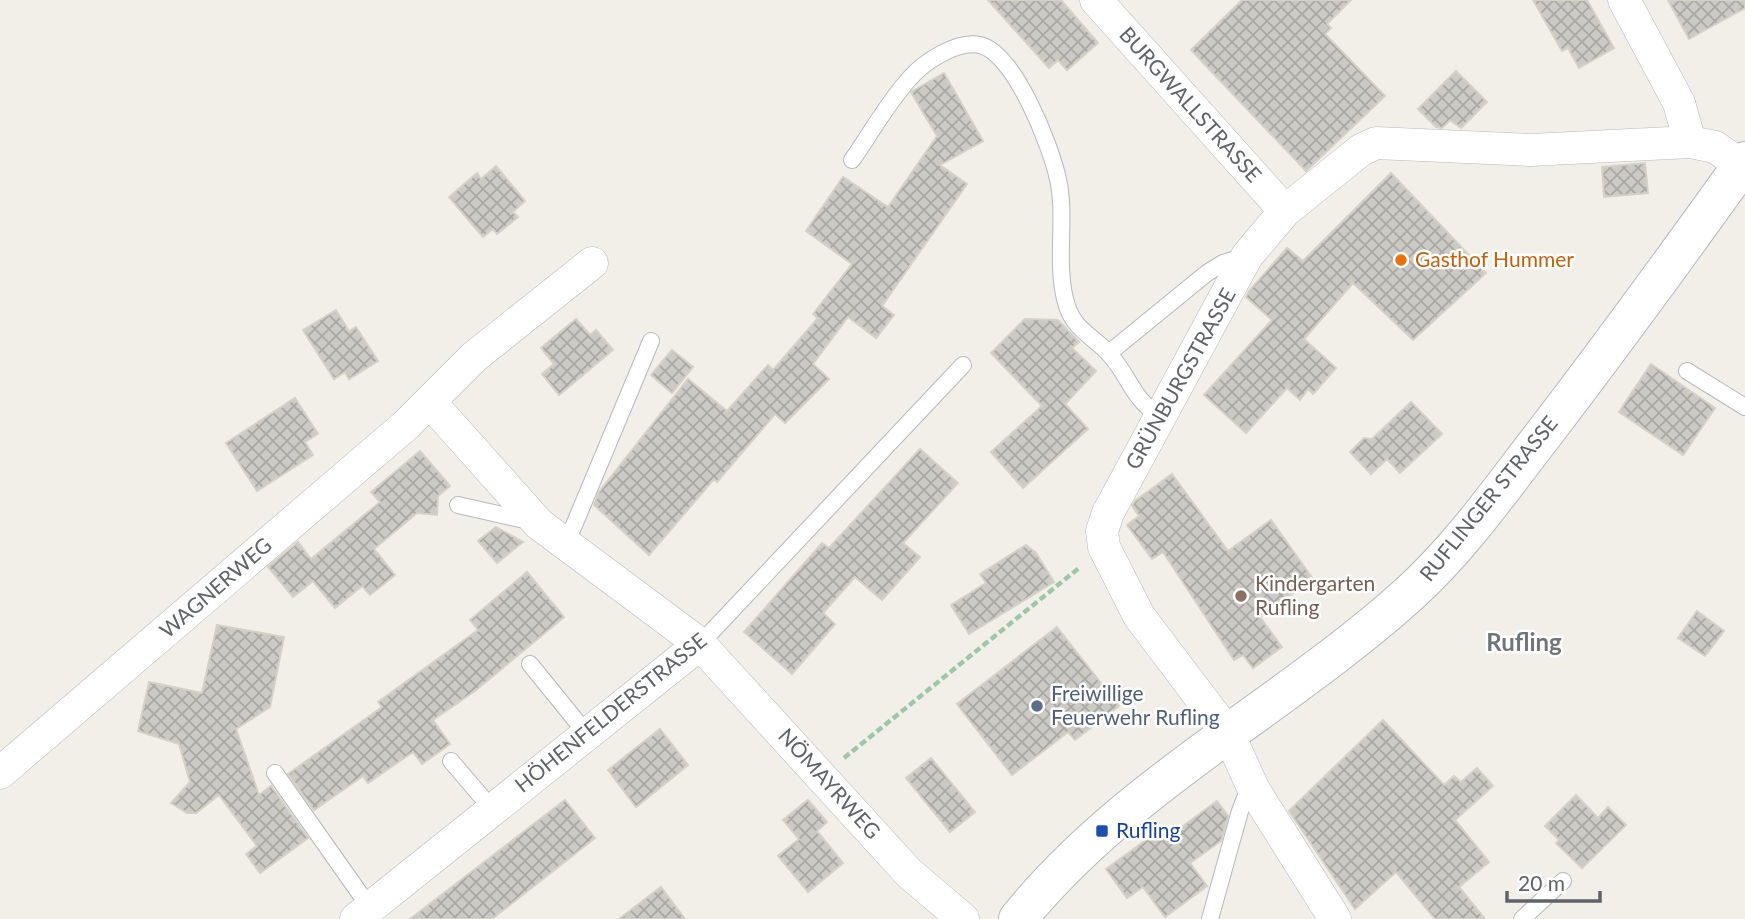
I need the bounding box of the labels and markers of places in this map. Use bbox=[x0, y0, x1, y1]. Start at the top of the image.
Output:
place label: Gasthof Hummer bbox=[1415, 246, 1574, 271]
marker: Gasthof Hummer bbox=[1393, 252, 1409, 268]
place label: Kindergarten Rufling bbox=[1255, 570, 1375, 619]
marker: Kindergarten Rufling bbox=[1233, 588, 1249, 604]
place label: Freiwillige Feuerwehr Rufling bbox=[1051, 680, 1220, 729]
marker: Freiwillige Feuerwehr Rufling bbox=[1029, 698, 1045, 714]
place label: Rufling bbox=[1116, 817, 1181, 842]
marker: Rufling bbox=[1094, 823, 1110, 839]

